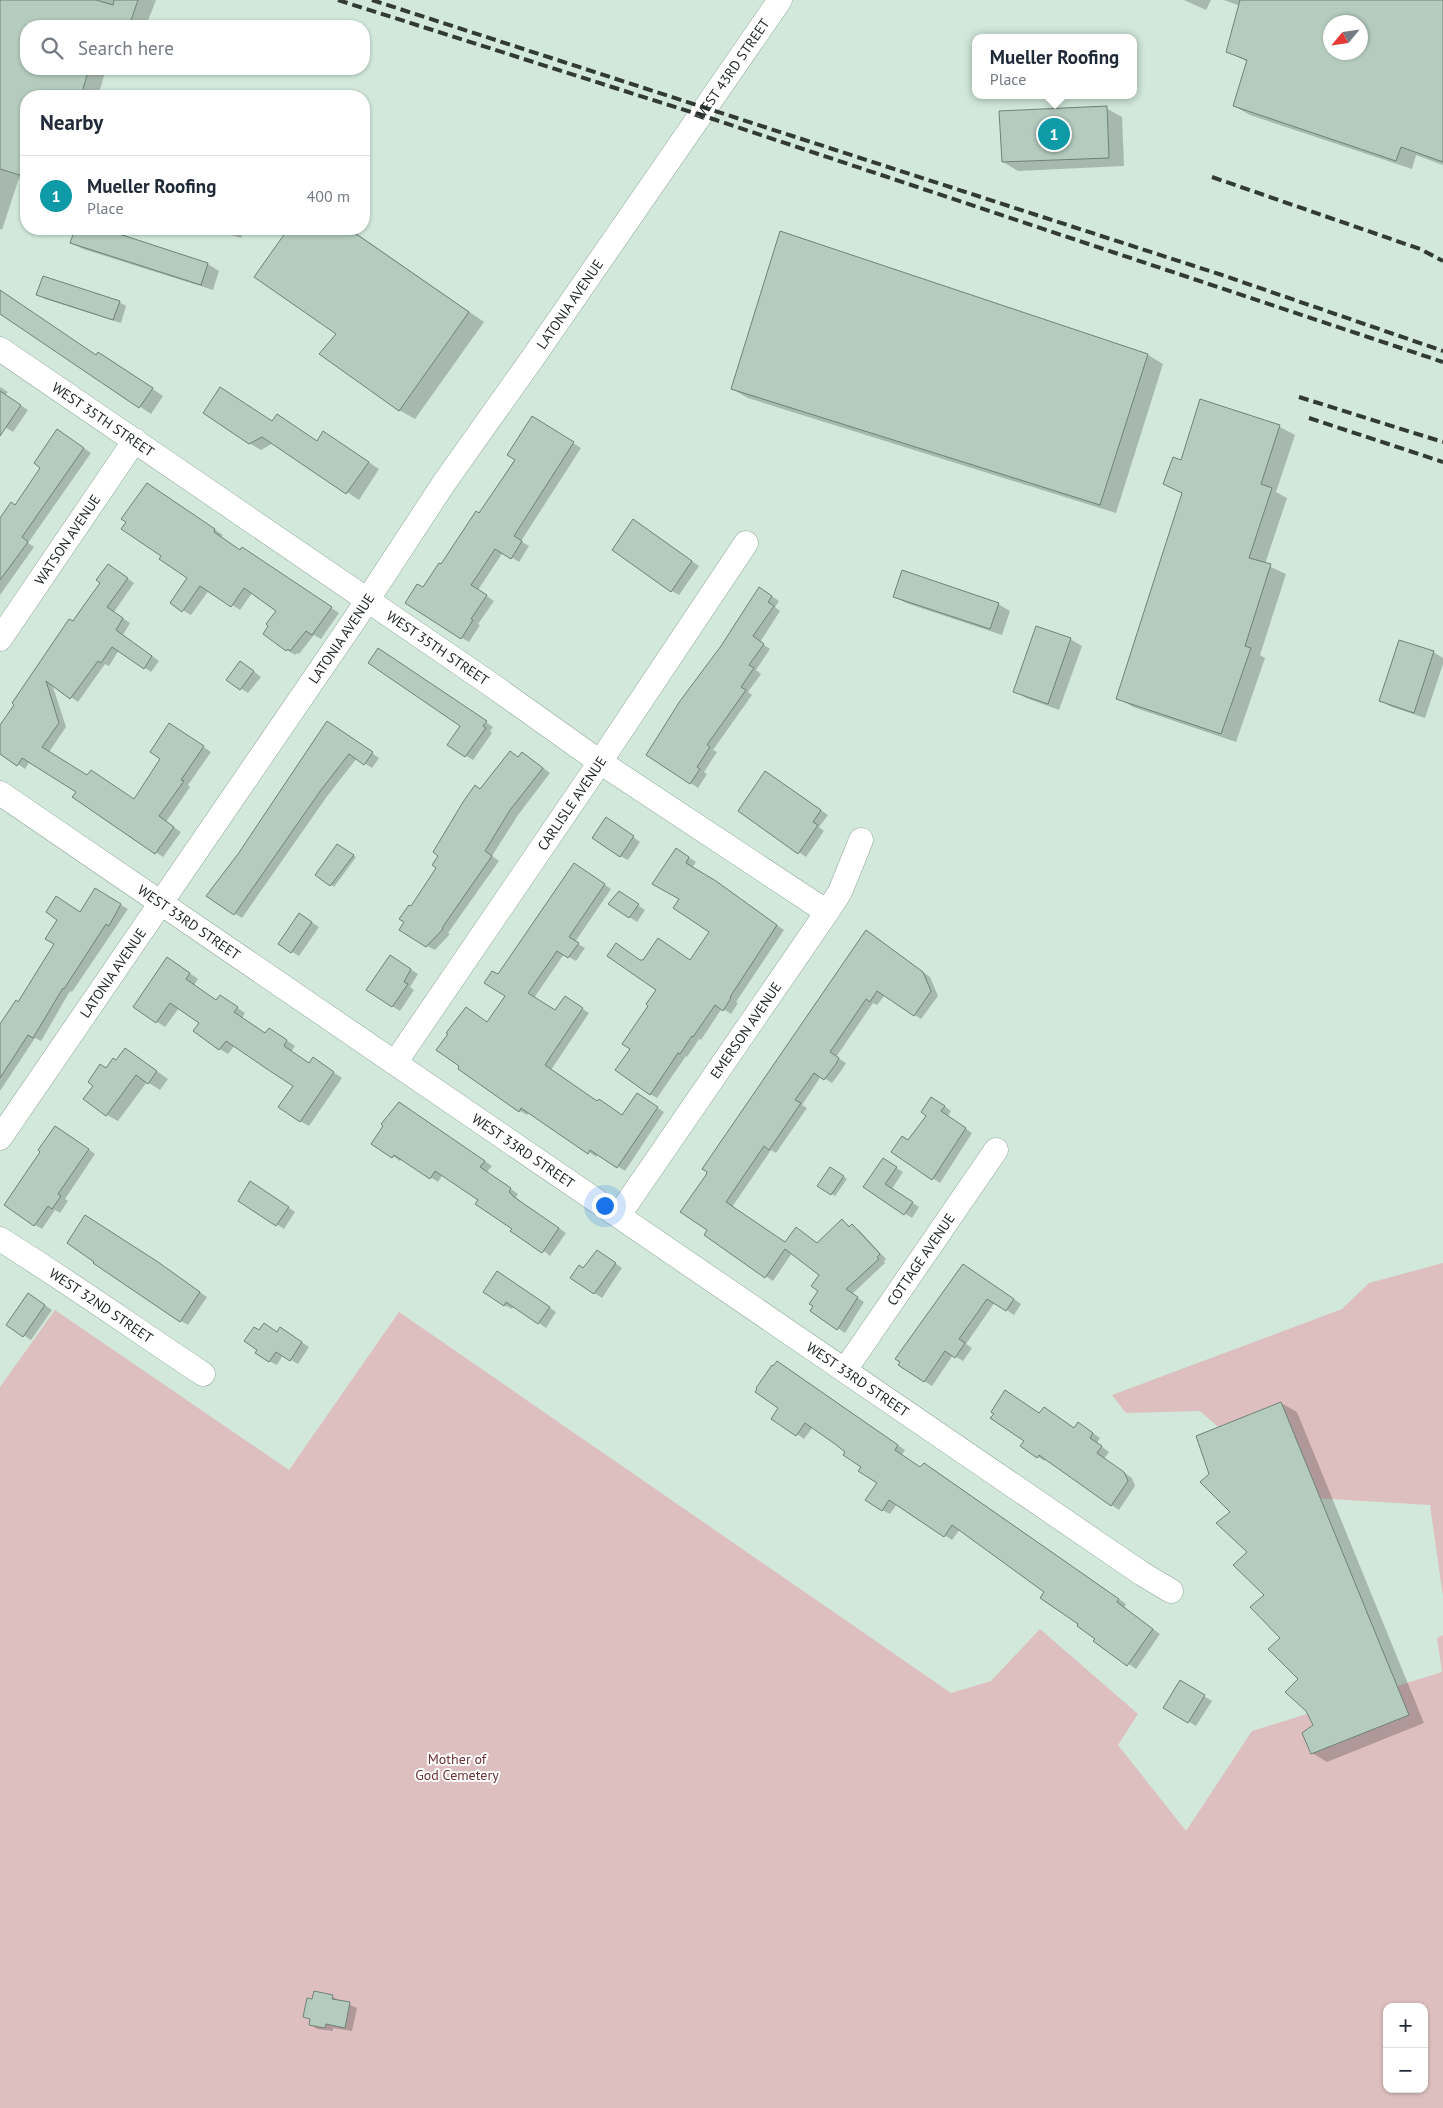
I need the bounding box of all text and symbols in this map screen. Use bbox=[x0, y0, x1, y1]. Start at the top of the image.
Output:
street label: WEST 43RD STREET bbox=[690, 15, 774, 124]
north arrow bbox=[1323, 15, 1368, 60]
search box bbox=[20, 20, 370, 75]
icon: search bbox=[38, 34, 66, 62]
popup bbox=[972, 34, 1137, 99]
text: Search here bbox=[78, 36, 174, 60]
text: Mueller Roofing bbox=[990, 45, 1119, 69]
text: Place bbox=[990, 69, 1026, 89]
text: Nearby bbox=[40, 109, 103, 136]
pin: 1 bbox=[1038, 115, 1070, 153]
text: Mueller Roofing bbox=[87, 174, 216, 198]
text: 1 bbox=[51, 186, 61, 206]
text: 400 m bbox=[307, 186, 350, 206]
text: Place bbox=[87, 198, 124, 218]
street label: LATONIA AVENUE bbox=[533, 256, 607, 352]
street label: WEST 35TH STREET bbox=[49, 378, 158, 461]
street label: WATSON AVENUE bbox=[30, 491, 104, 588]
street label: LATONIA AVENUE bbox=[305, 590, 378, 687]
street label: WEST 35TH STREET bbox=[383, 607, 492, 689]
street label: CARLISLE AVENUE bbox=[533, 753, 610, 854]
street label: WEST 33RD STREET bbox=[134, 881, 244, 964]
street label: LATONIA AVENUE bbox=[76, 925, 150, 1021]
street label: EMERSON AVENUE bbox=[706, 979, 785, 1082]
street label: WEST 33RD STREET bbox=[469, 1109, 578, 1192]
your location bbox=[592, 1193, 618, 1219]
street label: COTTAGE AVENUE bbox=[883, 1210, 959, 1309]
street label: WEST 32ND STREET bbox=[46, 1264, 157, 1347]
street label: WEST 33RD STREET bbox=[803, 1338, 913, 1421]
park label: Mother of God Cemetery bbox=[415, 1750, 499, 1784]
map controls bbox=[1383, 2003, 1428, 2093]
button: + bbox=[1383, 2003, 1428, 2048]
button: − bbox=[1383, 2048, 1428, 2093]

